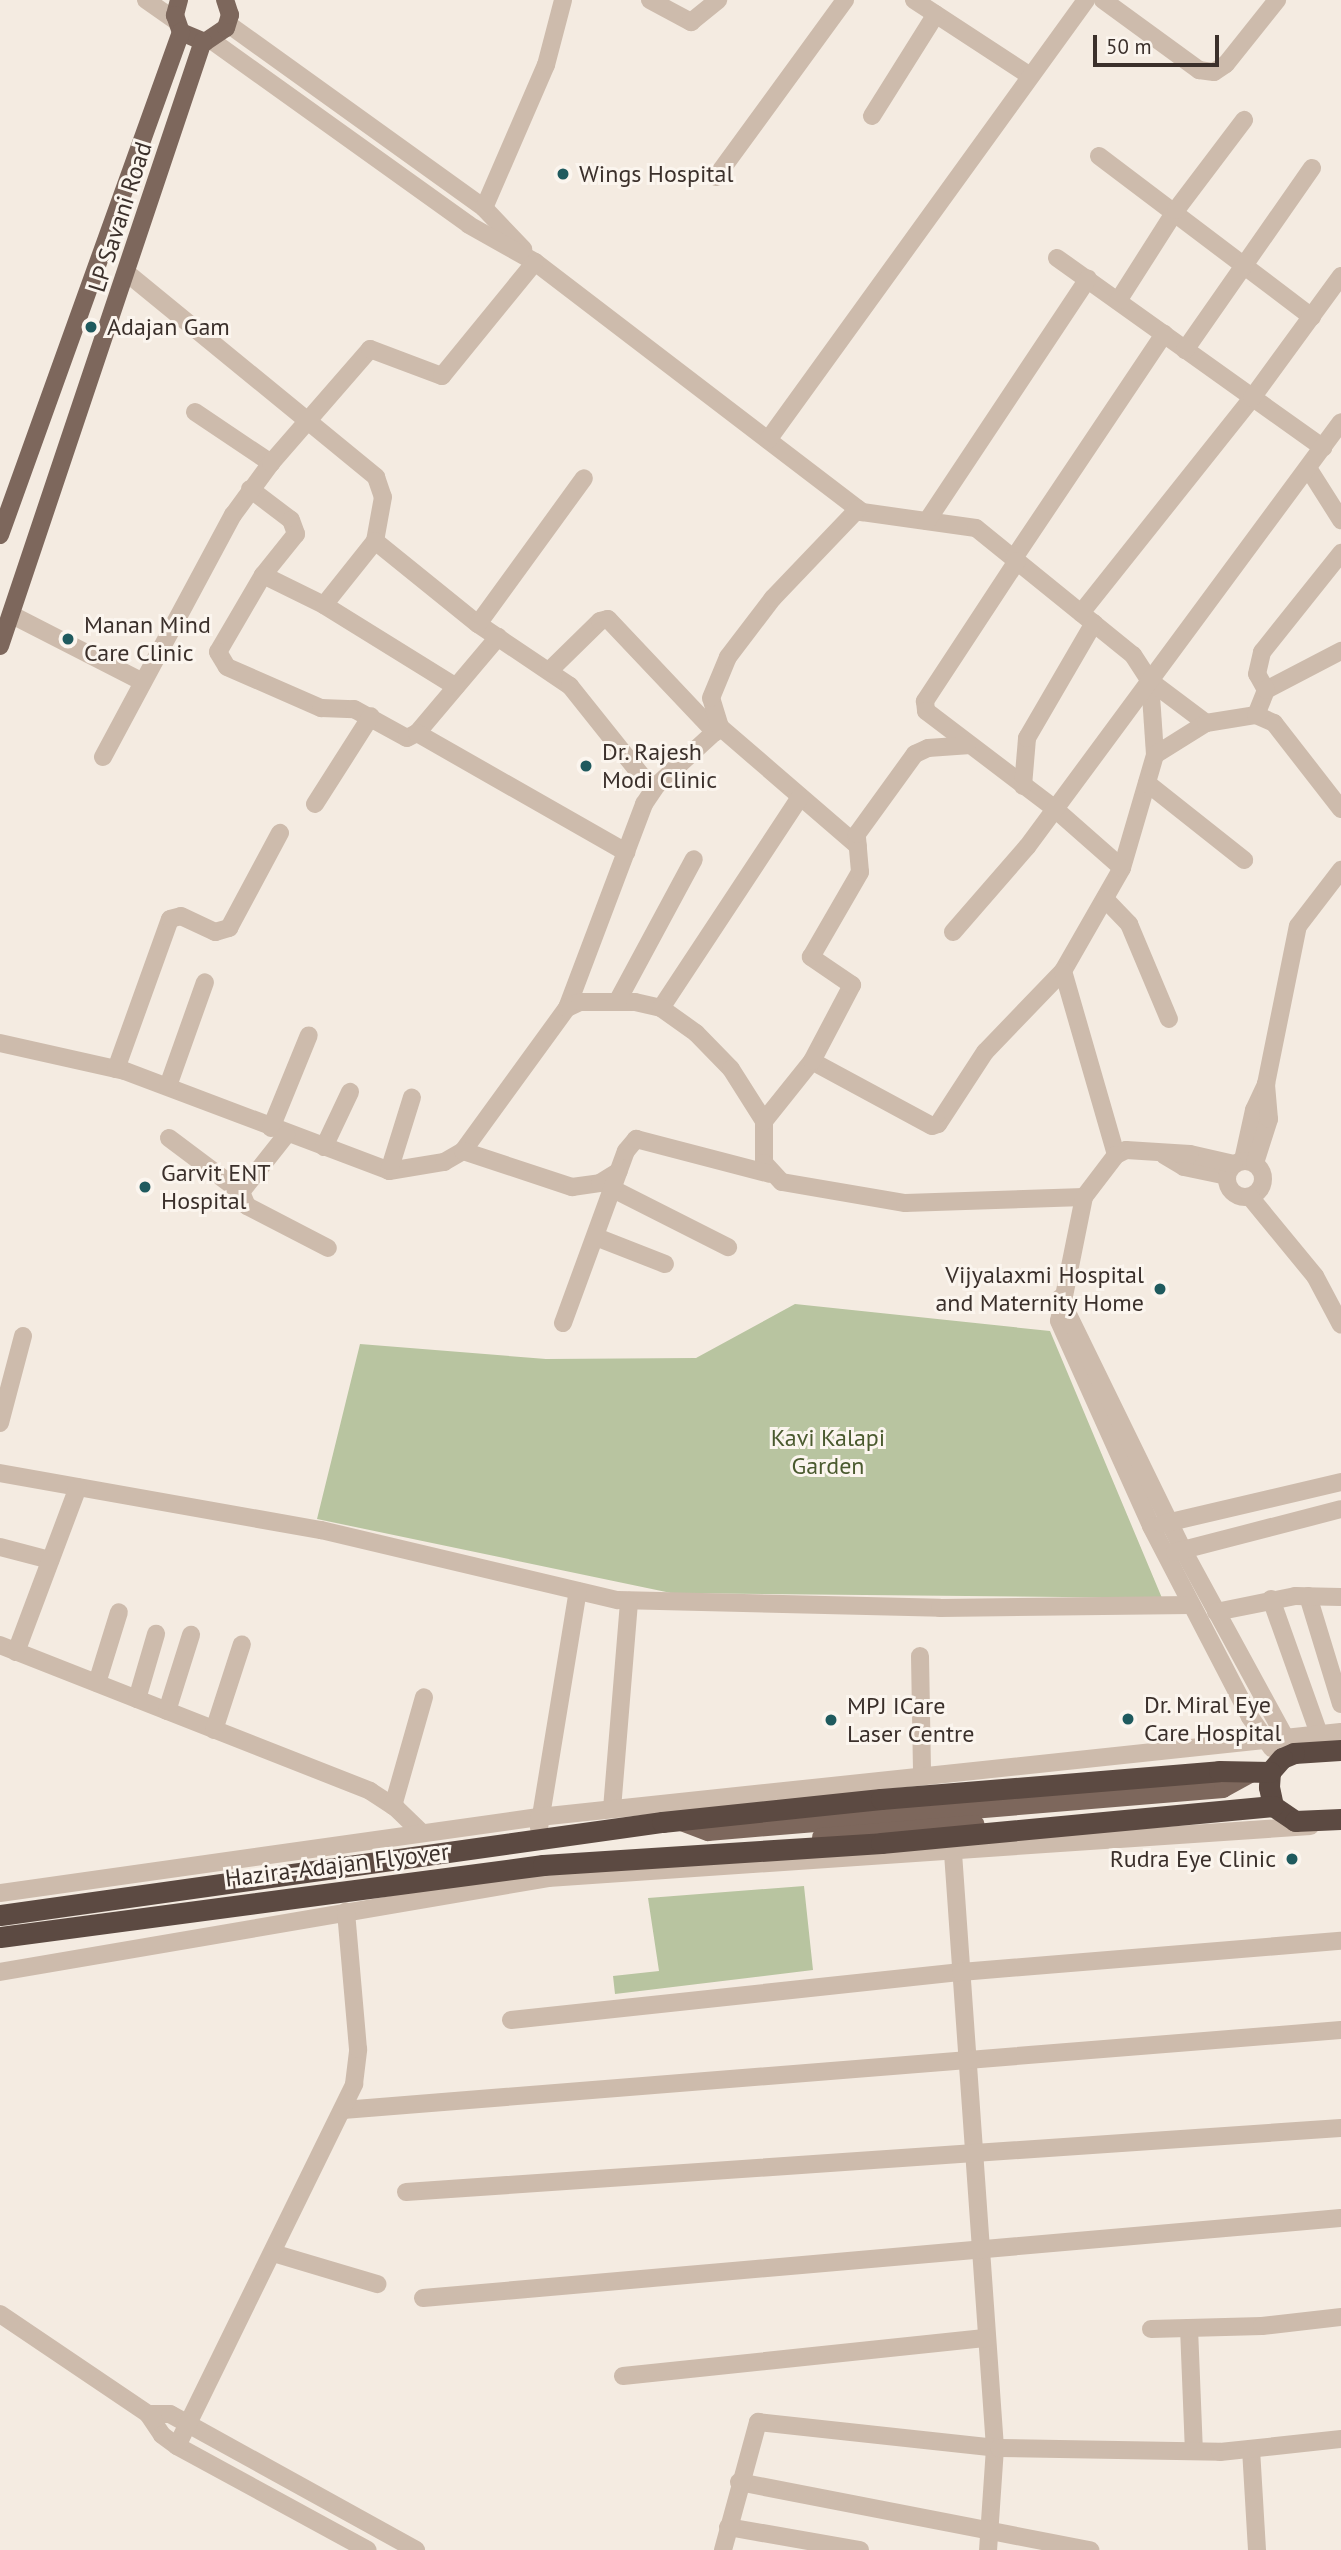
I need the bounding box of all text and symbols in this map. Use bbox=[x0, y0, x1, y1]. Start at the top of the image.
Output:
scale bar bbox=[1096, 21, 1222, 65]
text: 50 m bbox=[1106, 33, 1152, 60]
street label: LP Savani Road bbox=[82, 138, 158, 296]
place label: Wings Hospital bbox=[579, 160, 733, 188]
marker: Wings Hospital bbox=[553, 164, 573, 184]
place label: Adajan Gam bbox=[107, 313, 230, 341]
marker: Adajan Gam bbox=[81, 317, 101, 337]
place label: Manan Mind Care Clinic bbox=[84, 611, 211, 667]
marker: Manan Mind Care Clinic bbox=[58, 629, 78, 649]
place label: Dr. Rajesh Modi Clinic bbox=[602, 738, 717, 794]
marker: Dr. Rajesh Modi Clinic bbox=[576, 756, 596, 776]
place label: Garvit ENT Hospital bbox=[161, 1159, 271, 1215]
marker: Garvit ENT Hospital bbox=[135, 1177, 155, 1197]
place label: Vijyalaxmi Hospital and Maternity Home bbox=[935, 1261, 1144, 1317]
marker: Vijyalaxmi Hospital and Maternity Home bbox=[1150, 1279, 1170, 1299]
park label: Kavi Kalapi Garden bbox=[771, 1424, 885, 1480]
place label: Dr. Miral Eye Care Hospital bbox=[1144, 1691, 1282, 1747]
place label: MPJ ICare Laser Centre bbox=[847, 1692, 974, 1748]
marker: Dr. Miral Eye Care Hospital bbox=[1118, 1709, 1138, 1729]
marker: MPJ ICare Laser Centre bbox=[821, 1710, 841, 1730]
street label: Hazira-Adajan Flyover bbox=[224, 1837, 450, 1893]
place label: Rudra Eye Clinic bbox=[1110, 1845, 1276, 1873]
marker: Rudra Eye Clinic bbox=[1282, 1849, 1302, 1869]

